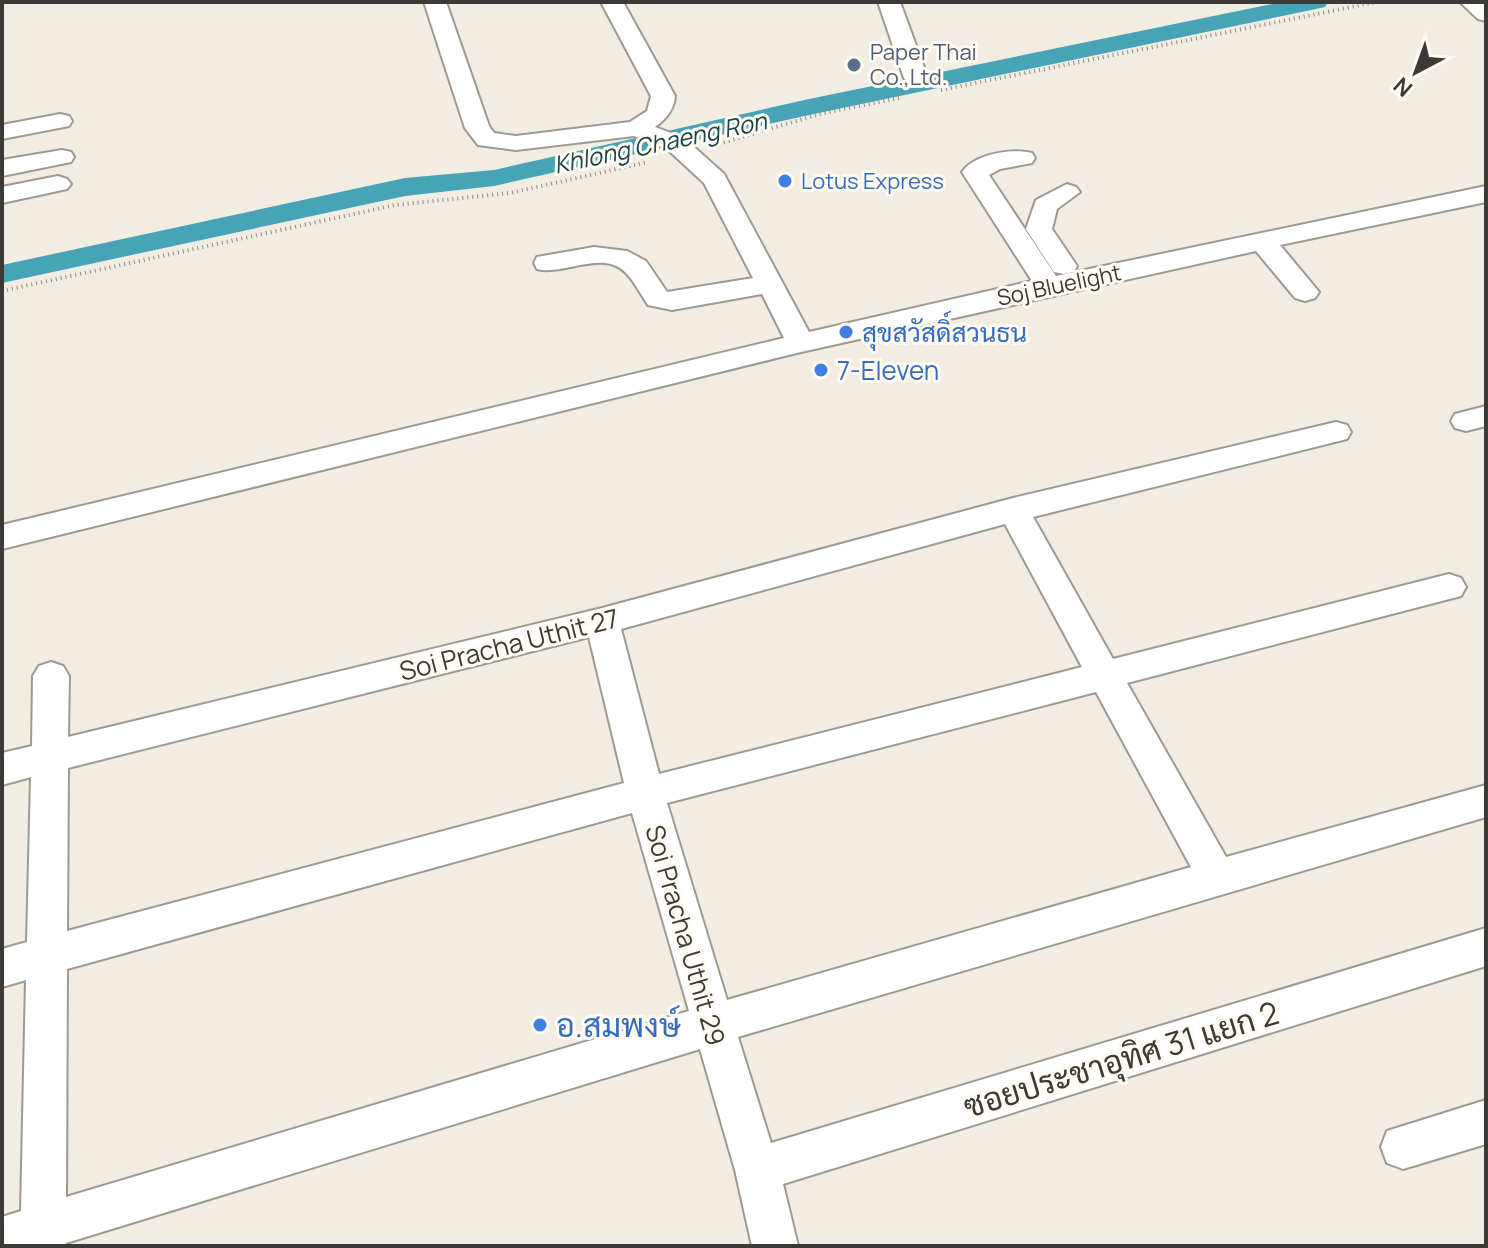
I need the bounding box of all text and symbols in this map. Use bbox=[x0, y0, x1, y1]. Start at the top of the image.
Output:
north arrow bbox=[1376, 32, 1456, 112]
place label: Paper Thai Co.,Ltd. bbox=[870, 37, 977, 92]
marker: Paper Thai Co.,Ltd. bbox=[845, 56, 863, 74]
text: N bbox=[1387, 71, 1419, 104]
water label: Khlong Chaeng Ron bbox=[551, 103, 770, 181]
place label: Lotus Express bbox=[801, 166, 944, 196]
marker: Lotus Express bbox=[776, 172, 794, 190]
street label: Soj Bluelight bbox=[994, 257, 1124, 313]
place label: สุขสวัสดิ์สวนธน bbox=[862, 310, 1027, 351]
marker: สุขสวัสดิ์สวนธน bbox=[837, 323, 855, 341]
place label: 7-Eleven bbox=[837, 352, 939, 388]
marker: 7-Eleven bbox=[812, 361, 830, 379]
street label: Soi Pracha Uthit 27 bbox=[396, 599, 622, 689]
street label: Soi Pracha Uthit 29 bbox=[637, 820, 735, 1050]
street label: ซอยประชาอุทิศ 31 แยก 2 bbox=[958, 990, 1284, 1129]
place label: อ.สมพงษ์ bbox=[556, 1003, 681, 1047]
marker: อ.สมพงษ์ bbox=[531, 1016, 549, 1034]

